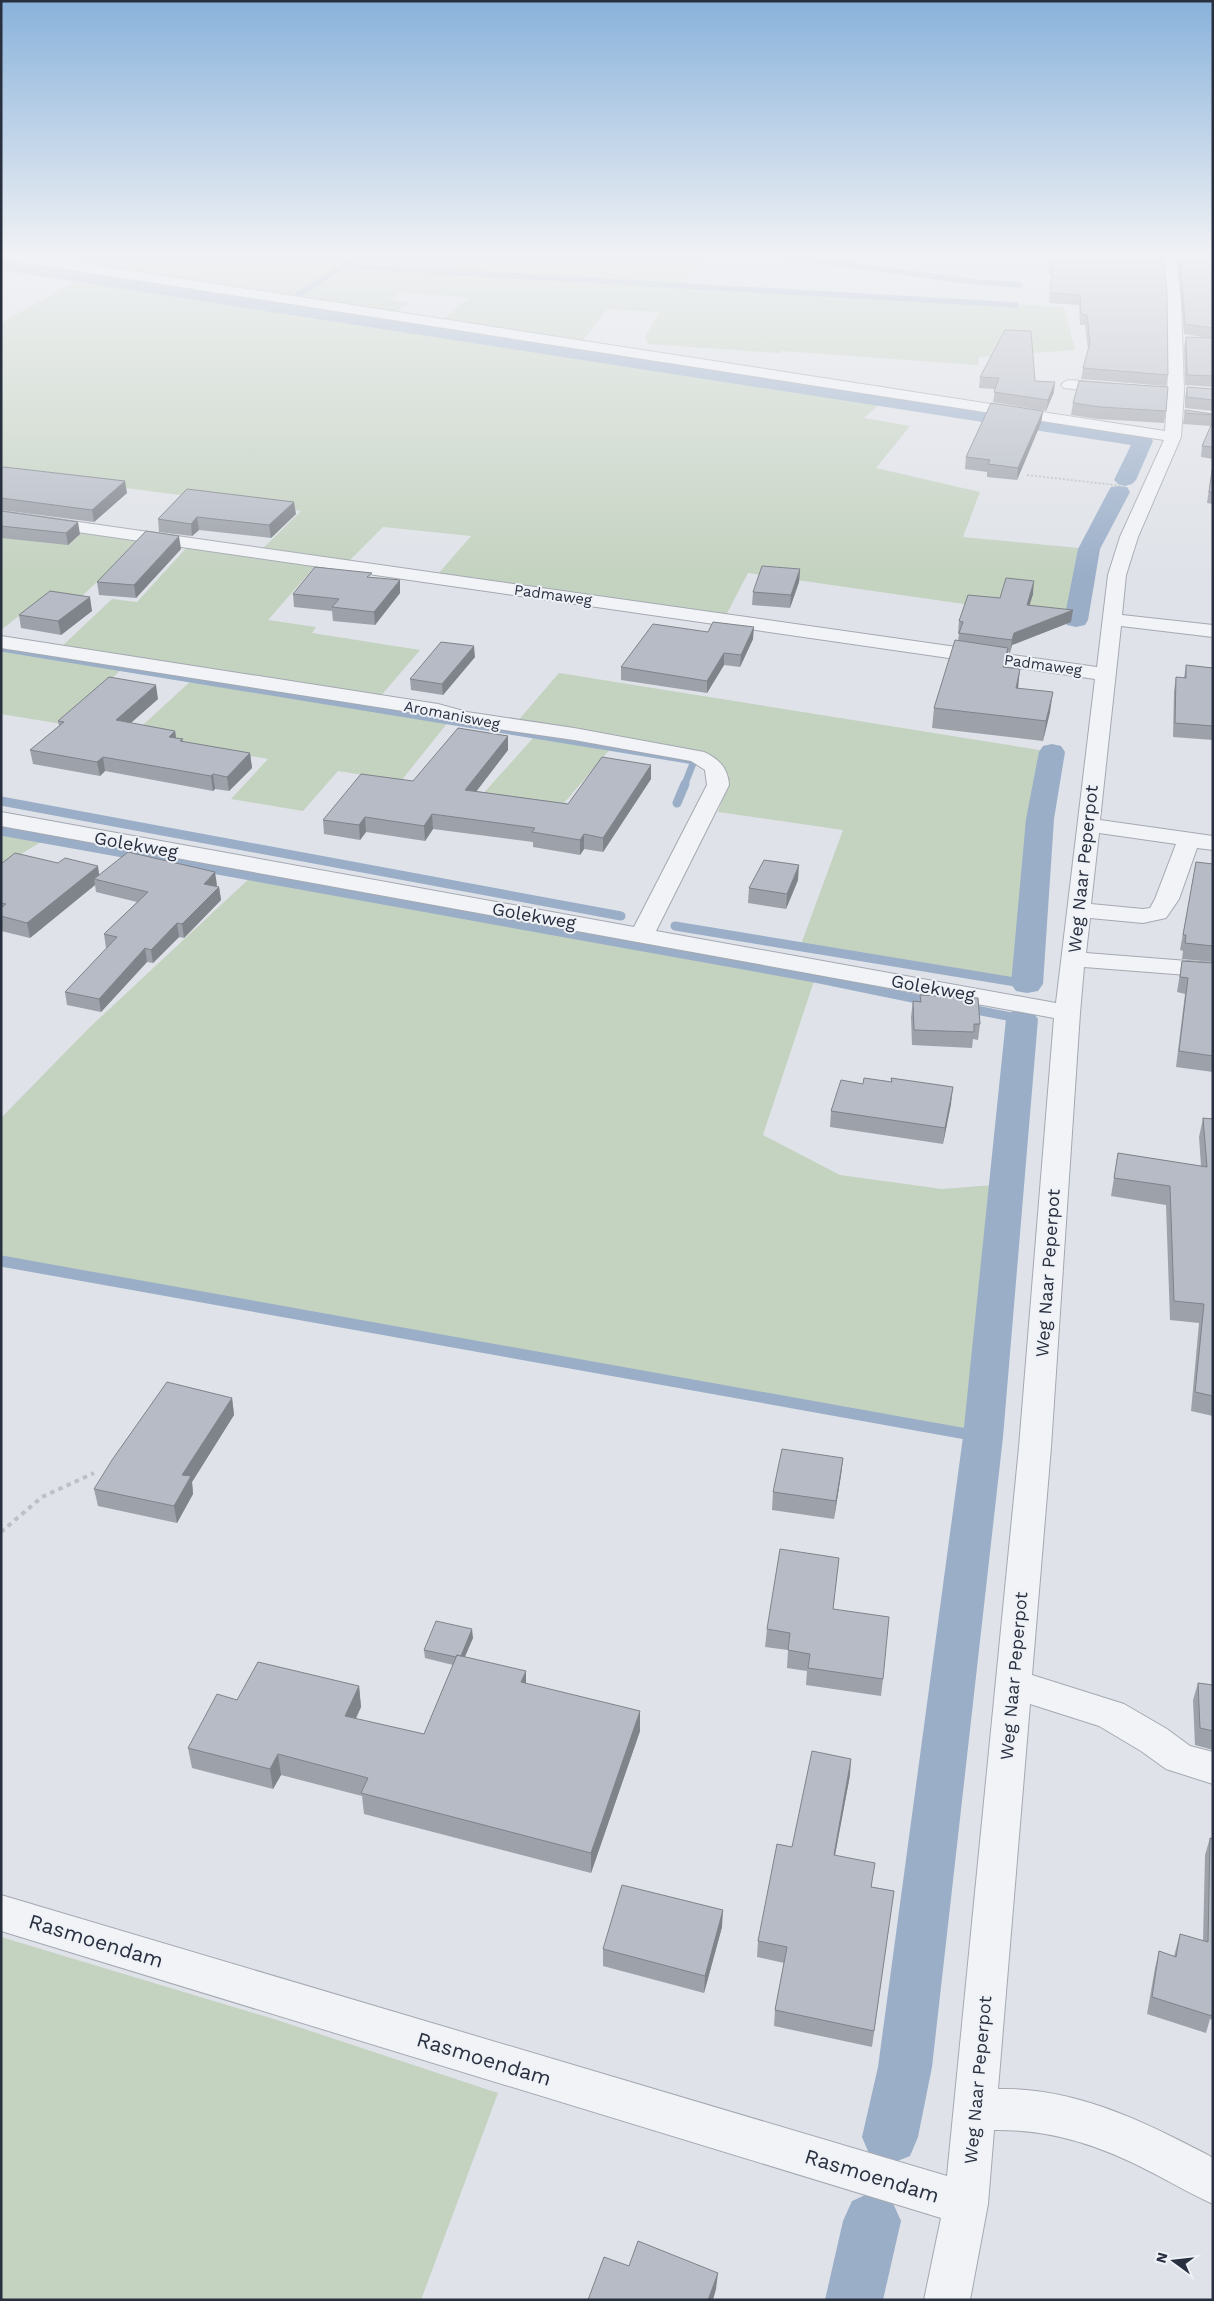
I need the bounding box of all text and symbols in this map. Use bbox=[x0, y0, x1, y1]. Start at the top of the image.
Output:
street label: Padmaweg bbox=[513, 581, 593, 609]
street label: Padmaweg bbox=[1003, 651, 1083, 679]
street label: Aromanisweg bbox=[403, 697, 501, 733]
street label: Weg Naar Peperpot bbox=[1063, 783, 1102, 954]
street label: Golekweg bbox=[93, 827, 180, 862]
street label: Golekweg bbox=[491, 898, 578, 933]
street label: Golekweg bbox=[890, 970, 977, 1005]
street label: Weg Naar Peperpot bbox=[1031, 1187, 1064, 1358]
street label: Weg Naar Peperpot bbox=[996, 1590, 1031, 1761]
street label: Rasmoendam bbox=[26, 1908, 167, 1973]
street label: Weg Naar Peperpot bbox=[960, 1994, 995, 2165]
street label: Rasmoendam bbox=[414, 2026, 555, 2091]
street label: Rasmoendam bbox=[802, 2143, 943, 2208]
north arrow bbox=[1149, 2236, 1199, 2286]
text: N bbox=[1152, 2251, 1171, 2265]

